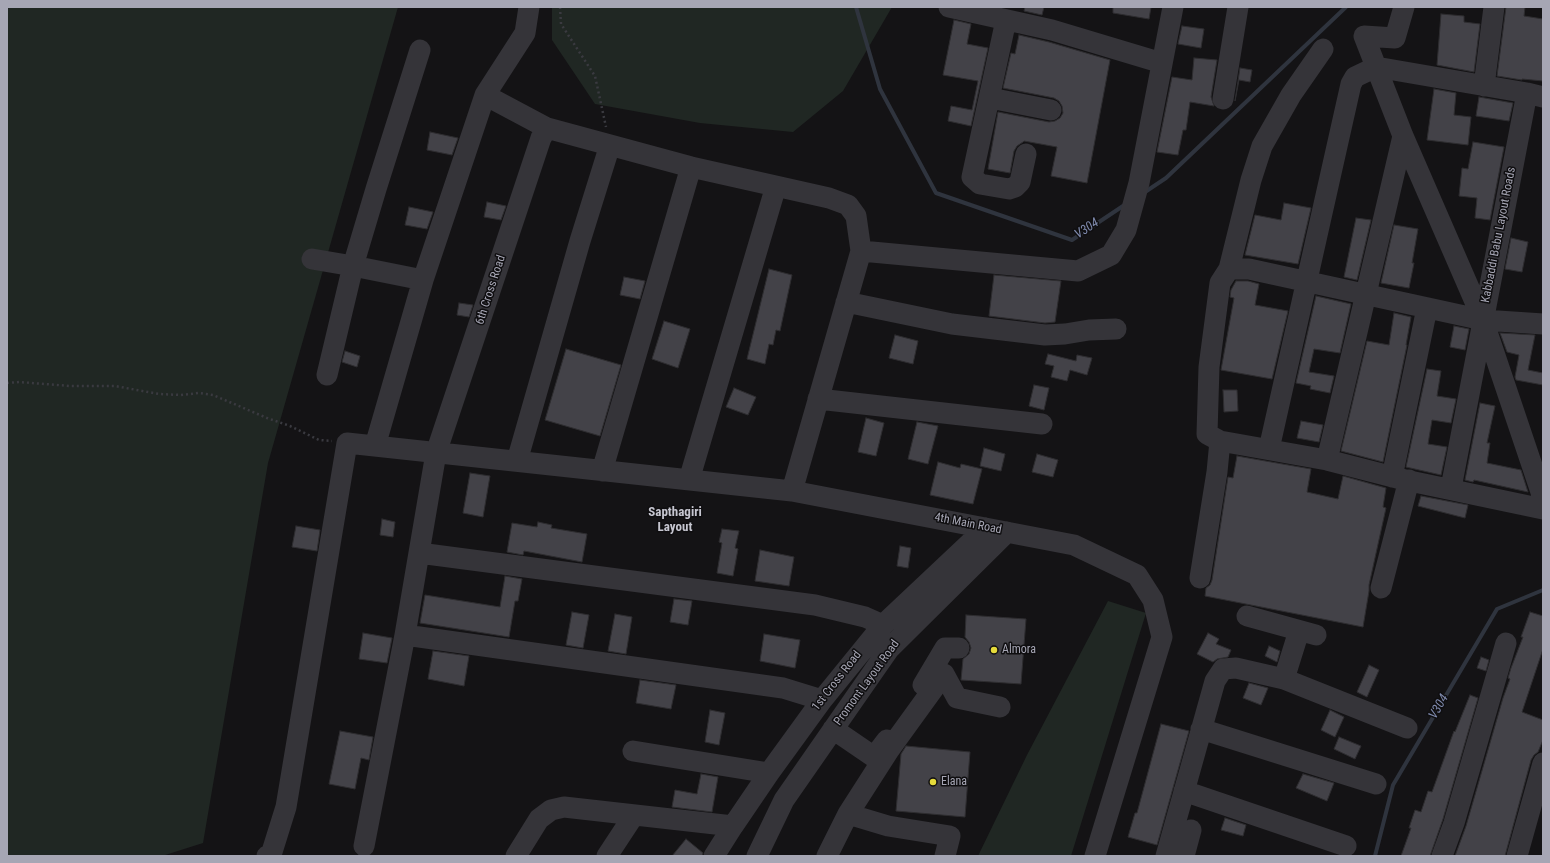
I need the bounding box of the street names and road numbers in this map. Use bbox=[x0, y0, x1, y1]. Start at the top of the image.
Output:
street label: Kabbaddi Babu Layout Roads bbox=[1479, 166, 1519, 304]
street label: 6th Cross Road bbox=[473, 253, 509, 327]
street label: 4th Main Road bbox=[933, 510, 1003, 538]
street label: Promont Layout Road bbox=[831, 638, 903, 728]
street label: 1st Cross Road bbox=[809, 648, 865, 714]

